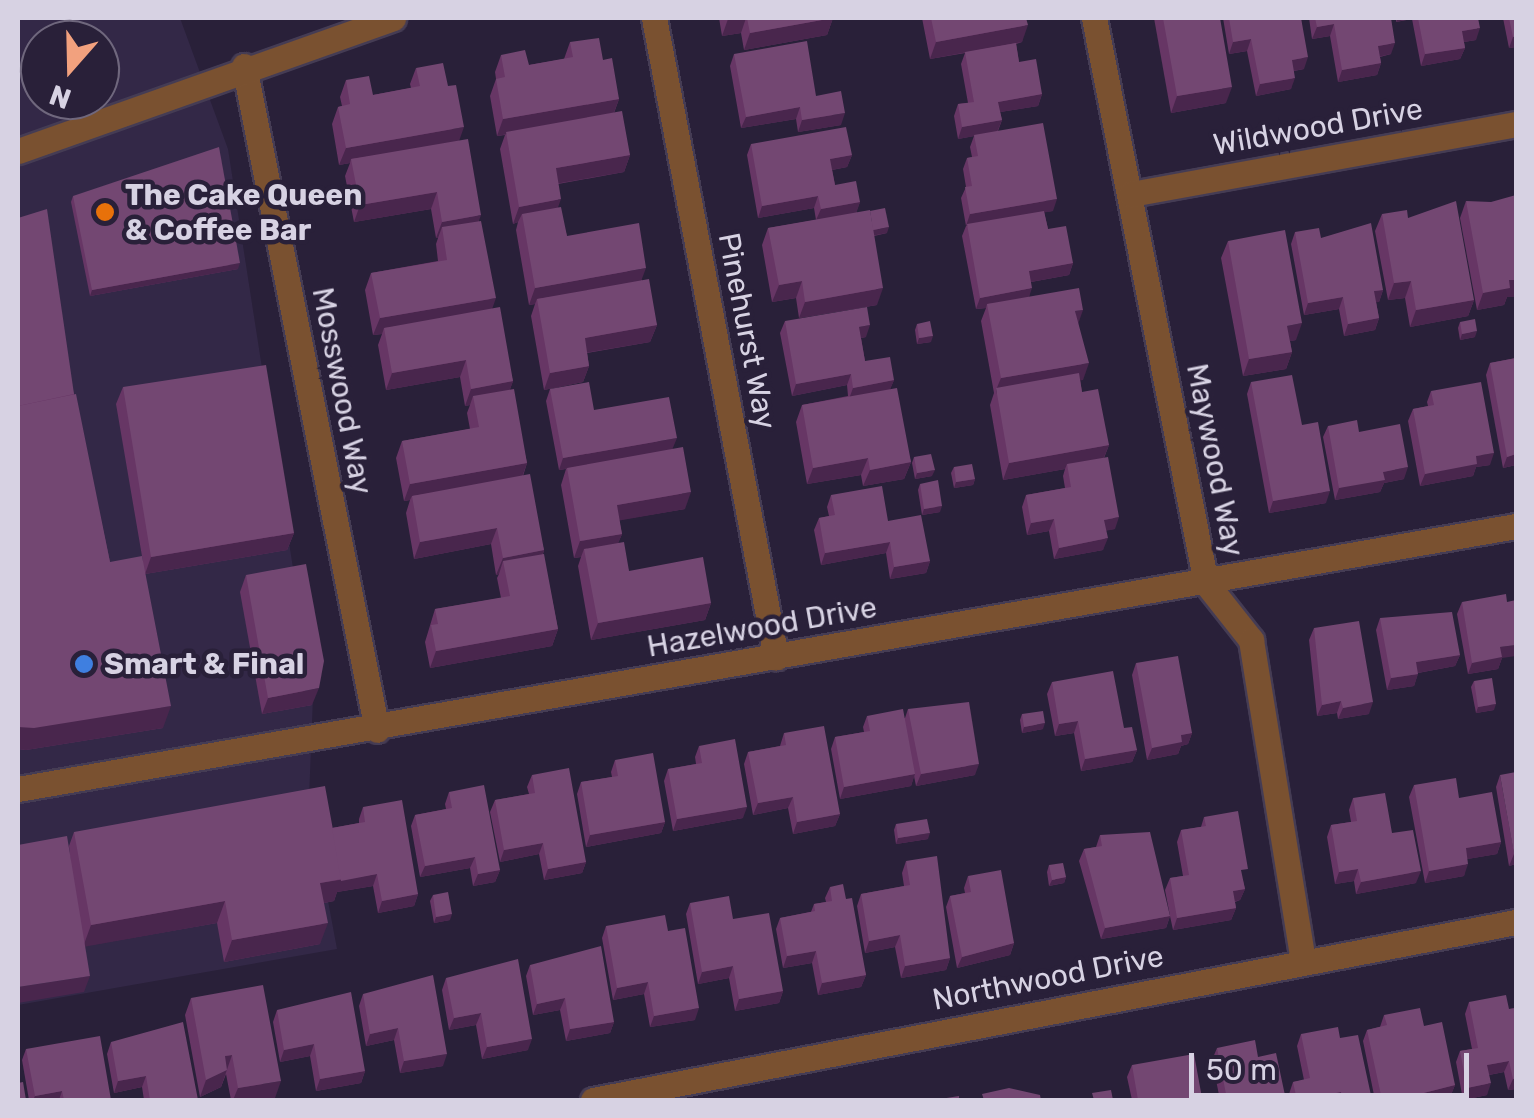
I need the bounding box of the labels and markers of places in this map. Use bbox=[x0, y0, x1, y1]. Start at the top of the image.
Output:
place label: The Cake Queen & Coffee Bar bbox=[125, 177, 362, 248]
marker: The Cake Queen & Coffee Bar bbox=[94, 201, 116, 223]
place label: Smart & Final bbox=[104, 646, 304, 682]
marker: Smart & Final bbox=[73, 653, 95, 675]

